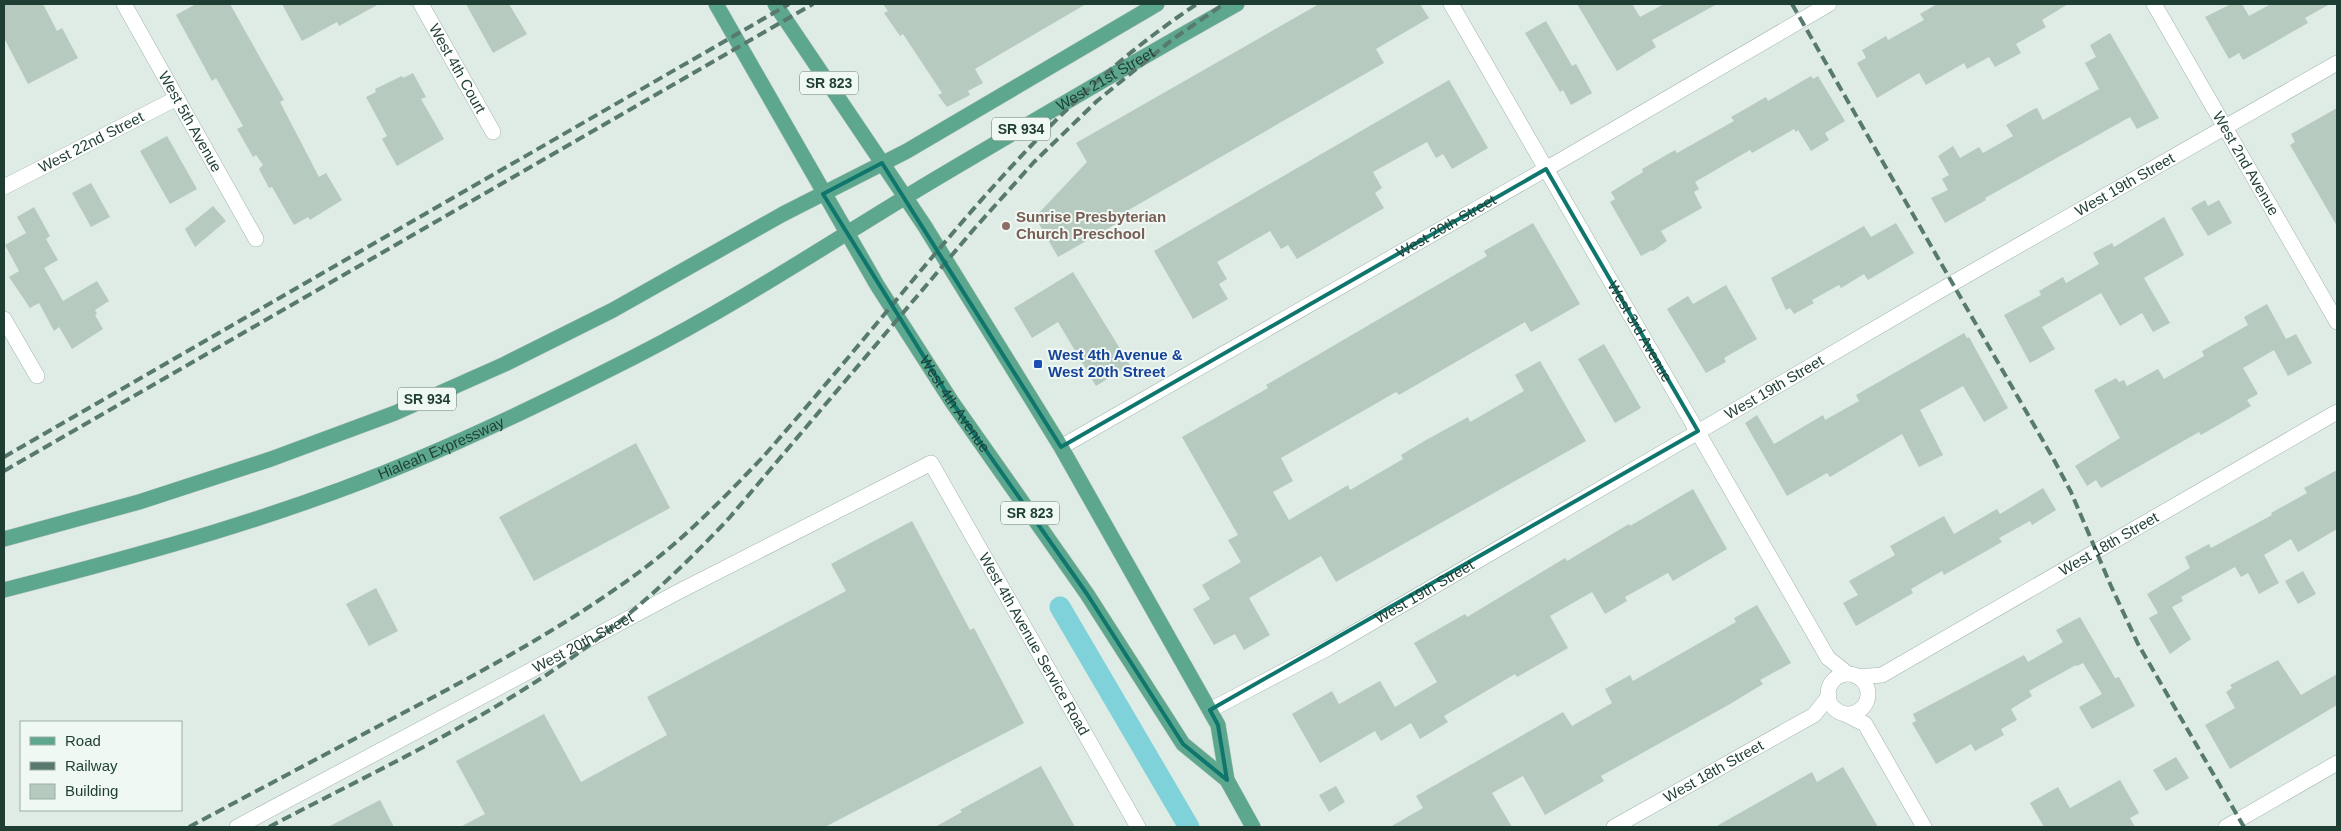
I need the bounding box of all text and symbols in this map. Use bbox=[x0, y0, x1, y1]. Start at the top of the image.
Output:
street label: West 4th Court bbox=[426, 21, 490, 117]
street label: West 21st Street bbox=[1053, 43, 1158, 114]
street label: West 5th Avenue bbox=[155, 68, 226, 175]
road number: SR 823 bbox=[800, 72, 858, 95]
street label: West 22nd Street bbox=[36, 107, 147, 176]
street label: West 2nd Avenue bbox=[2210, 108, 2283, 218]
road number: SR 934 bbox=[992, 118, 1050, 140]
street label: West 19th Street bbox=[2072, 149, 2178, 219]
street label: West 20th Street bbox=[1393, 190, 1499, 261]
place label: Sunrise Presbyterian Church Preschool bbox=[1016, 208, 1166, 242]
marker: Sunrise Presbyterian Church Preschool bbox=[1000, 220, 1012, 232]
street label: West 3rd Avenue bbox=[1604, 278, 1676, 385]
place label: West 4th Avenue & West 20th Street bbox=[1048, 346, 1183, 380]
street label: West 19th Street bbox=[1722, 351, 1827, 422]
street label: West 4th Avenue bbox=[917, 352, 994, 455]
marker: West 4th Avenue & West 20th Street bbox=[1032, 358, 1044, 370]
road number: SR 934 bbox=[398, 388, 456, 410]
street label: Hialeah Expressway bbox=[375, 413, 507, 483]
road number: SR 823 bbox=[1001, 502, 1059, 524]
street label: West 18th Street bbox=[2056, 508, 2162, 579]
street label: West 4th Avenue Service Road bbox=[976, 550, 1093, 738]
street label: West 19th Street bbox=[1372, 555, 1477, 627]
street label: West 20th Street bbox=[529, 608, 637, 676]
legend bbox=[20, 721, 182, 811]
text: Road bbox=[65, 732, 101, 749]
street label: West 18th Street bbox=[1660, 736, 1767, 806]
text: Railway bbox=[65, 757, 118, 774]
text: Building bbox=[65, 782, 118, 799]

